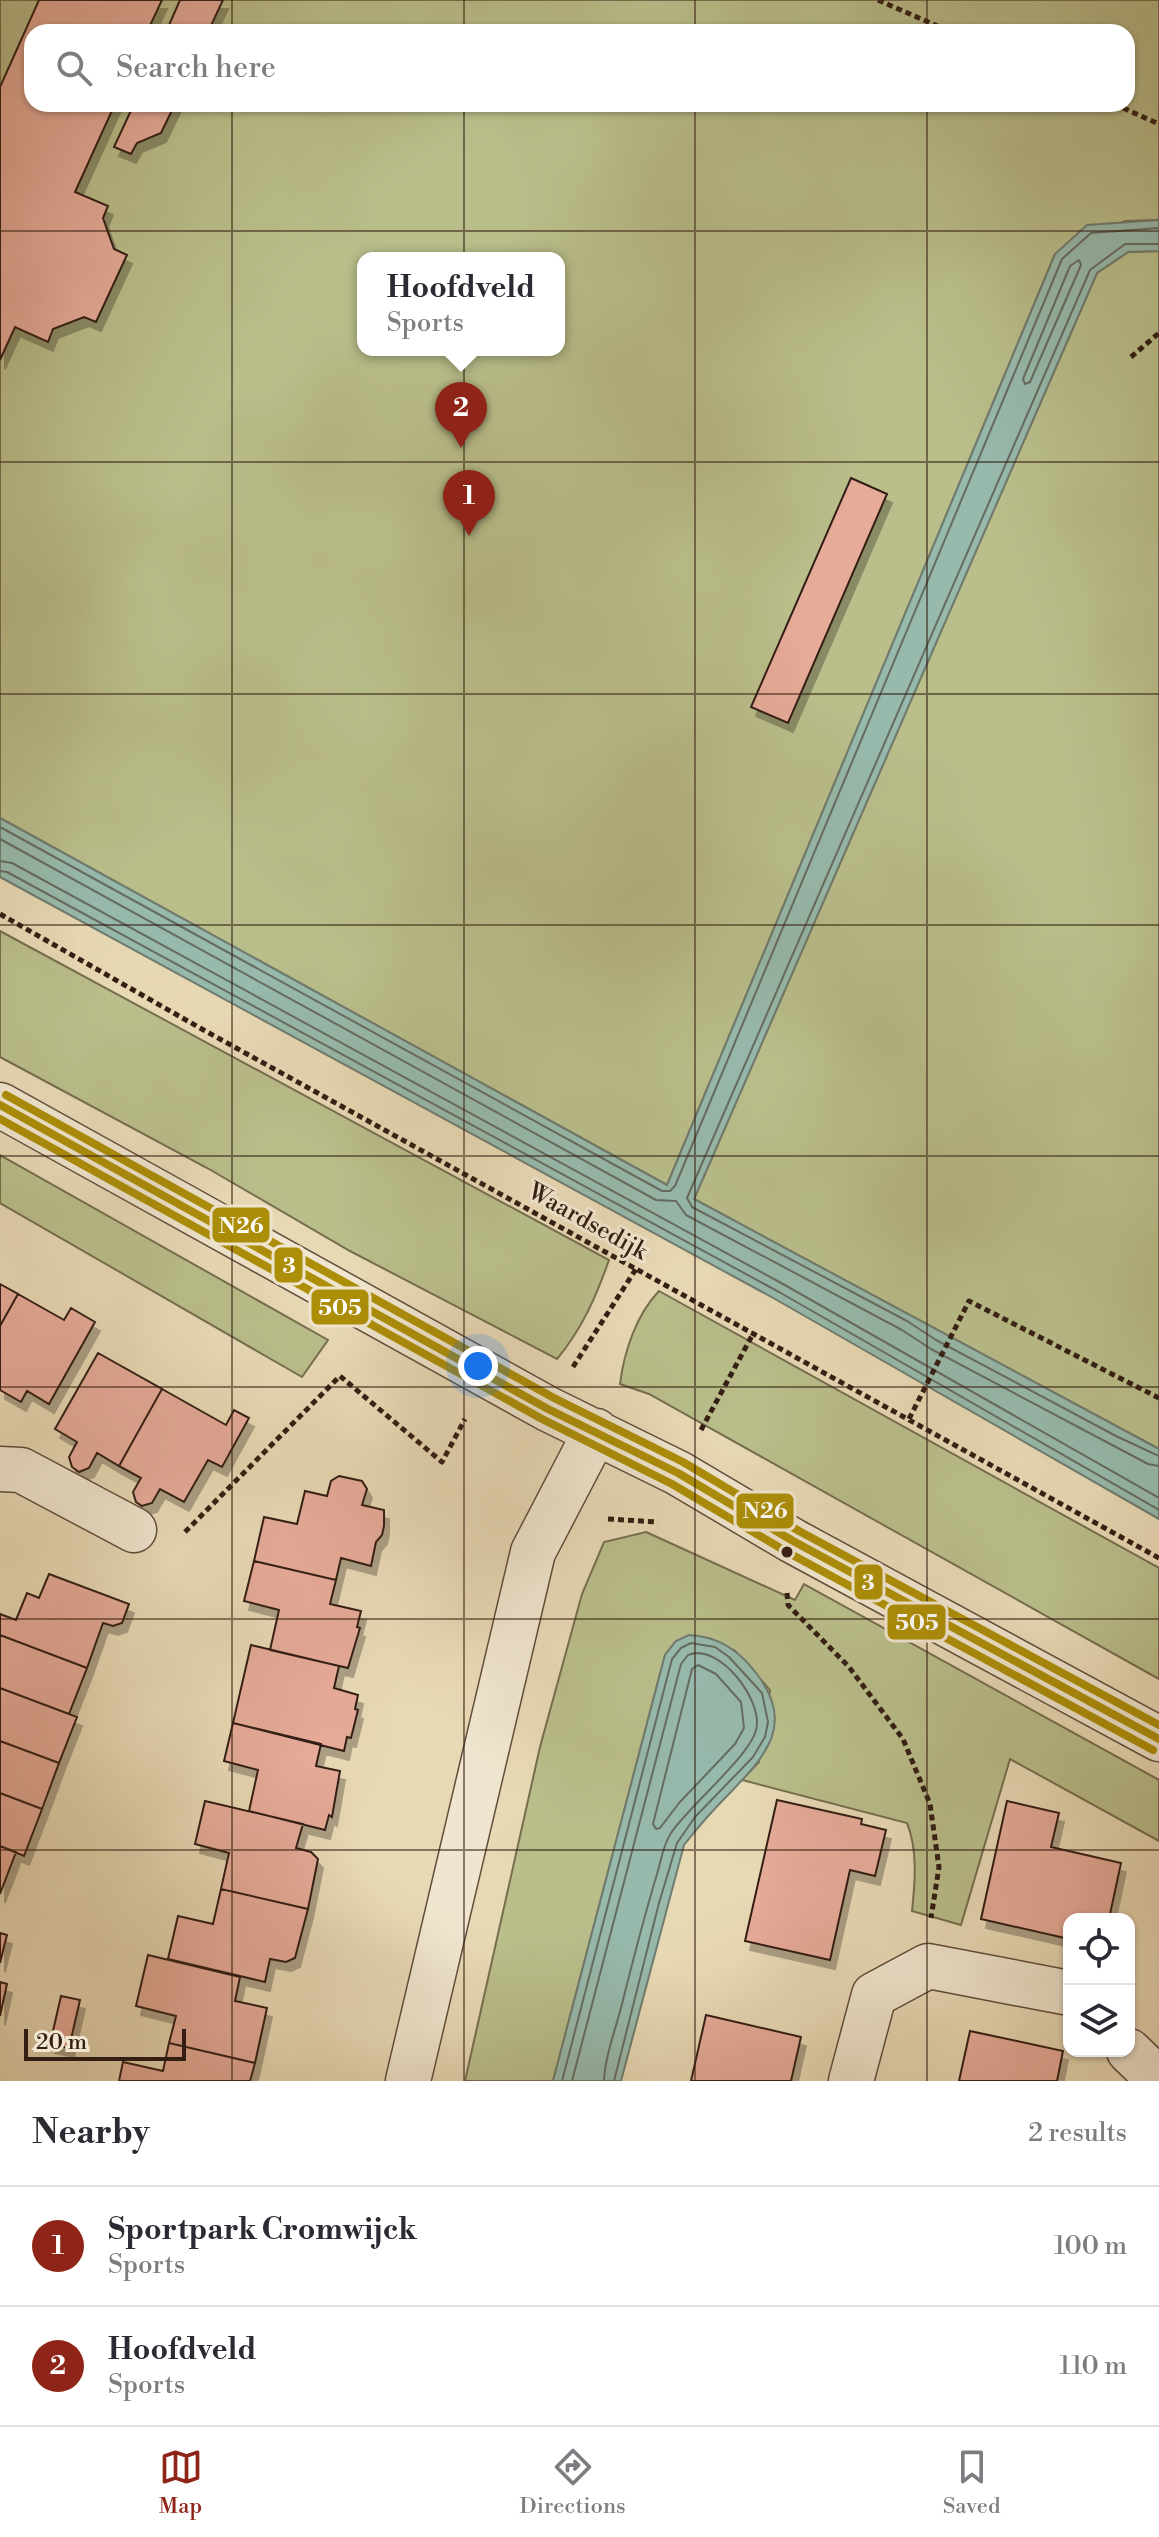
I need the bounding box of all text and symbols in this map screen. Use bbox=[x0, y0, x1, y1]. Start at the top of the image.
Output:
search box bbox=[24, 24, 1135, 112]
icon: search bbox=[52, 46, 96, 90]
text: Search here bbox=[116, 49, 276, 87]
popup bbox=[357, 252, 565, 356]
text: Hoofdveld bbox=[387, 269, 535, 307]
text: Sports bbox=[387, 307, 464, 339]
pin: 2 bbox=[435, 382, 487, 448]
pin: 1 bbox=[443, 470, 495, 536]
street label: Waardsedijk bbox=[521, 1176, 654, 1268]
line badge: N26 bbox=[211, 1206, 271, 1244]
text: N26 bbox=[218, 1213, 264, 1240]
line badge: 3 bbox=[273, 1246, 304, 1284]
text: 3 bbox=[282, 1253, 296, 1280]
line badge: 505 bbox=[310, 1288, 370, 1326]
text: 505 bbox=[318, 1295, 362, 1322]
your location bbox=[458, 1346, 498, 1386]
line badge: N26 bbox=[735, 1492, 795, 1530]
text: N26 bbox=[742, 1498, 788, 1525]
unlabelled marker bbox=[779, 1544, 795, 1560]
line badge: 3 bbox=[853, 1563, 884, 1601]
text: 3 bbox=[861, 1570, 875, 1597]
line badge: 505 bbox=[886, 1603, 947, 1641]
text: 505 bbox=[895, 1610, 939, 1637]
map controls bbox=[1063, 1913, 1135, 2057]
button: locate bbox=[1063, 1913, 1135, 1985]
button: layers bbox=[1063, 1985, 1135, 2057]
scale bar bbox=[24, 2025, 186, 2061]
text: 20 m bbox=[36, 2029, 87, 2056]
text: Nearby bbox=[32, 2112, 150, 2154]
text: 2 results bbox=[1028, 2117, 1127, 2149]
text: Sportpark Cromwijck bbox=[108, 2211, 417, 2249]
text: 1 bbox=[52, 2230, 64, 2262]
text: 100 m bbox=[1054, 2230, 1127, 2262]
text: Sports bbox=[108, 2249, 185, 2281]
text: Hoofdveld bbox=[108, 2331, 256, 2369]
text: 2 bbox=[50, 2350, 66, 2382]
text: 110 m bbox=[1059, 2350, 1127, 2382]
text: Sports bbox=[108, 2369, 185, 2401]
tab: Map bbox=[159, 2445, 203, 2520]
tab: Directions bbox=[520, 2445, 626, 2520]
tab: Saved bbox=[943, 2445, 1000, 2520]

